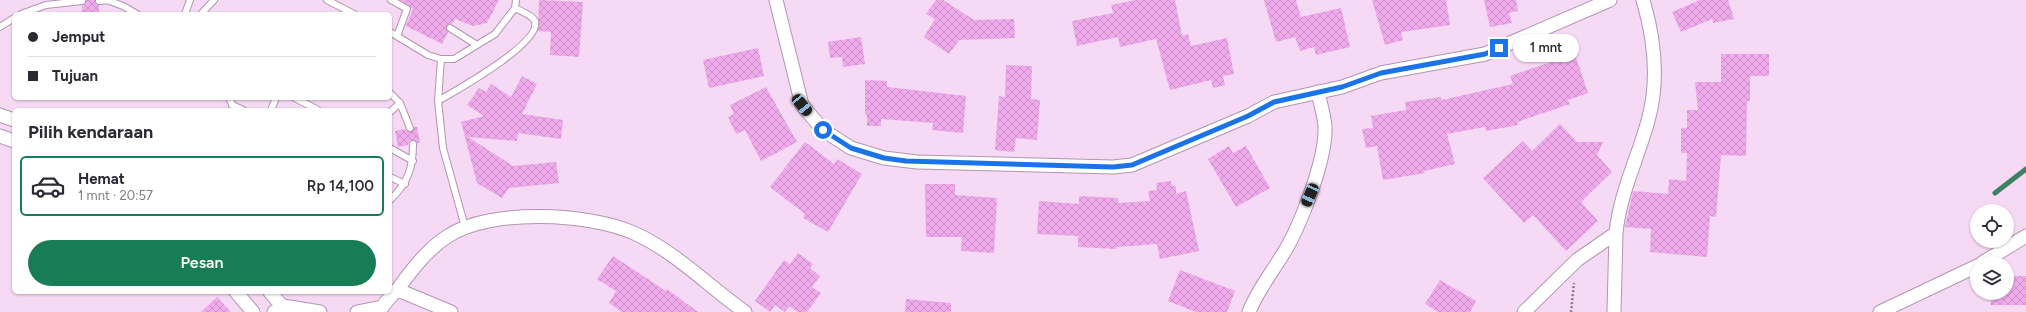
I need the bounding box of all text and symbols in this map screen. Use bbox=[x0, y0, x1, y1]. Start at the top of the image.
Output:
text: Jemput bbox=[52, 28, 105, 46]
callout: 1 mnt bbox=[1513, 34, 1579, 62]
route end bbox=[1490, 39, 1508, 57]
text: 1 mnt bbox=[1530, 40, 1562, 55]
text: Tujuan bbox=[52, 67, 98, 85]
car bbox=[790, 92, 814, 118]
text: Pilih kendaraan bbox=[28, 121, 153, 143]
route start bbox=[814, 121, 832, 139]
icon: car bbox=[30, 168, 66, 204]
text: Hemat bbox=[78, 170, 125, 188]
text: Rp 14,100 bbox=[307, 177, 374, 195]
car bbox=[1300, 182, 1320, 208]
text: 1 mnt · 20:57 bbox=[78, 188, 153, 203]
map controls bbox=[1970, 204, 2014, 300]
button: locate bbox=[1970, 204, 2014, 248]
button: Pesan bbox=[28, 240, 376, 286]
button: layers bbox=[1970, 256, 2014, 300]

